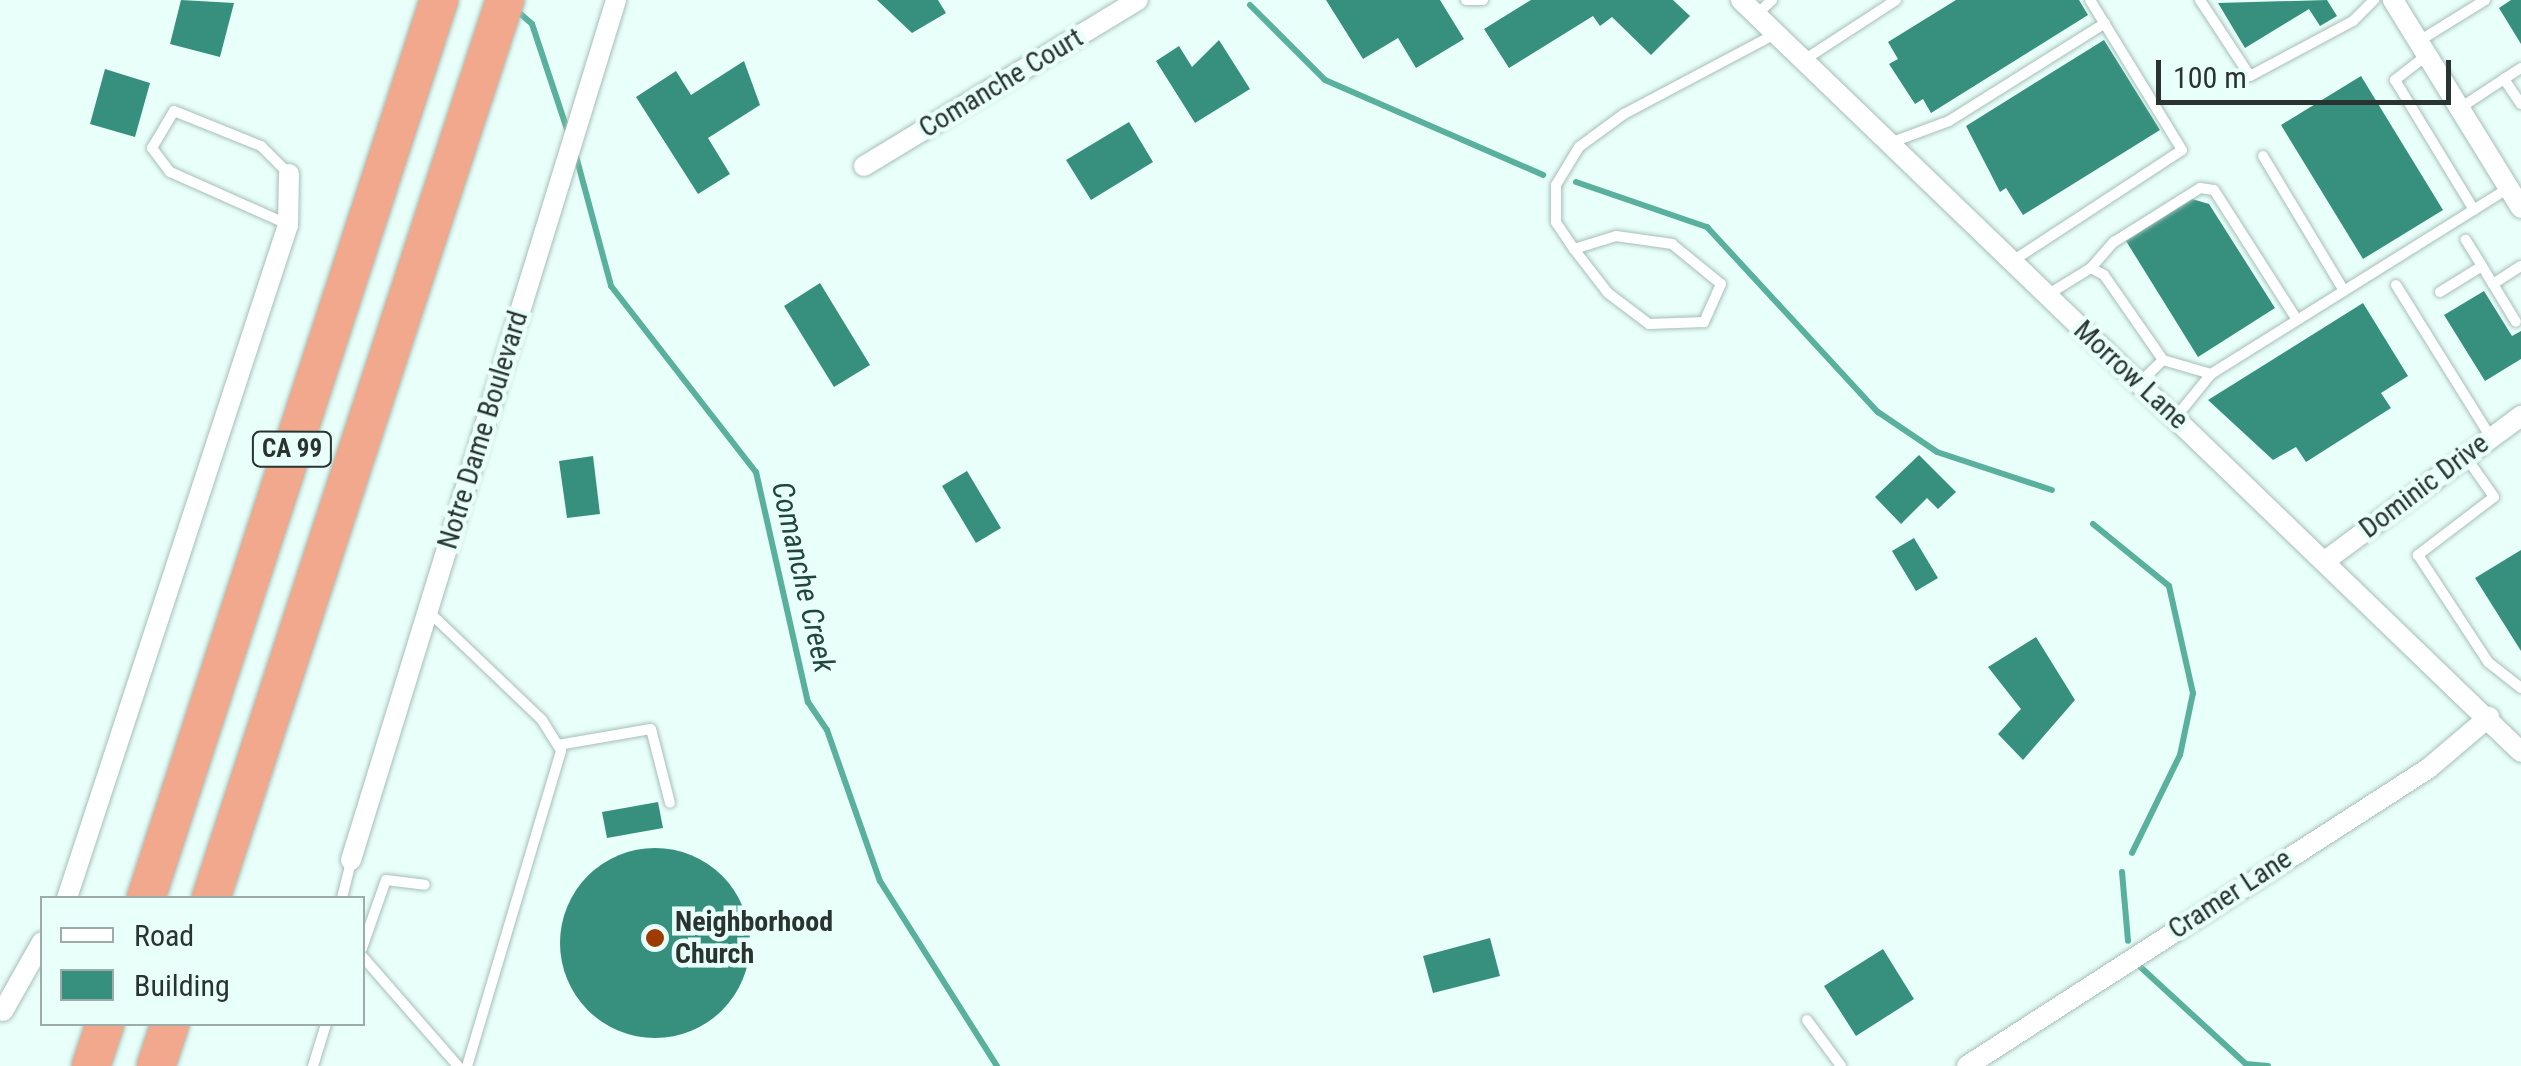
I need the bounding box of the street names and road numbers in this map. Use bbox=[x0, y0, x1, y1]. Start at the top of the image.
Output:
street label: Comanche Court bbox=[913, 21, 1089, 145]
street label: Notre Dame Boulevard bbox=[431, 307, 535, 553]
street label: Morrow Lane bbox=[2067, 314, 2195, 436]
street label: Dominic Drive bbox=[2353, 427, 2495, 545]
road number: CA 99 bbox=[250, 429, 334, 469]
street label: Cramer Lane bbox=[2162, 842, 2298, 946]

